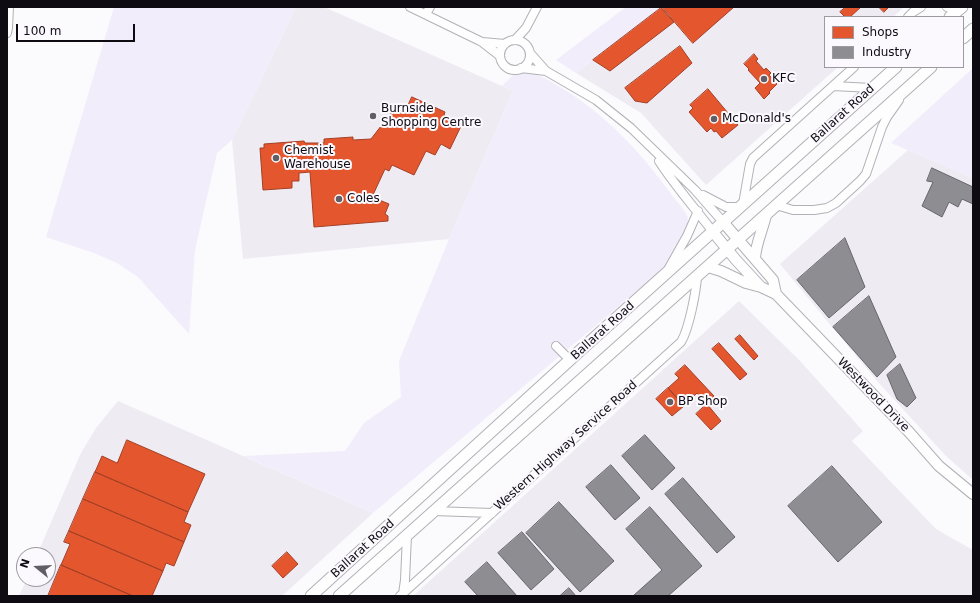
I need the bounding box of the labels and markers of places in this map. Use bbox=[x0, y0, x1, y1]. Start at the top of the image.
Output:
place label: KFC bbox=[772, 72, 795, 86]
marker: KFC bbox=[759, 74, 769, 84]
place label: Burnside Shopping Centre bbox=[381, 102, 481, 130]
marker: Burnside Shopping Centre bbox=[368, 111, 378, 121]
place label: McDonald's bbox=[722, 112, 791, 126]
marker: McDonald's bbox=[709, 114, 719, 124]
place label: Chemist Warehouse bbox=[284, 144, 351, 172]
marker: Chemist Warehouse bbox=[271, 153, 281, 163]
place label: Coles bbox=[347, 192, 380, 206]
marker: Coles bbox=[334, 194, 344, 204]
place label: BP Shop bbox=[678, 395, 727, 409]
marker: BP Shop bbox=[665, 397, 675, 407]

